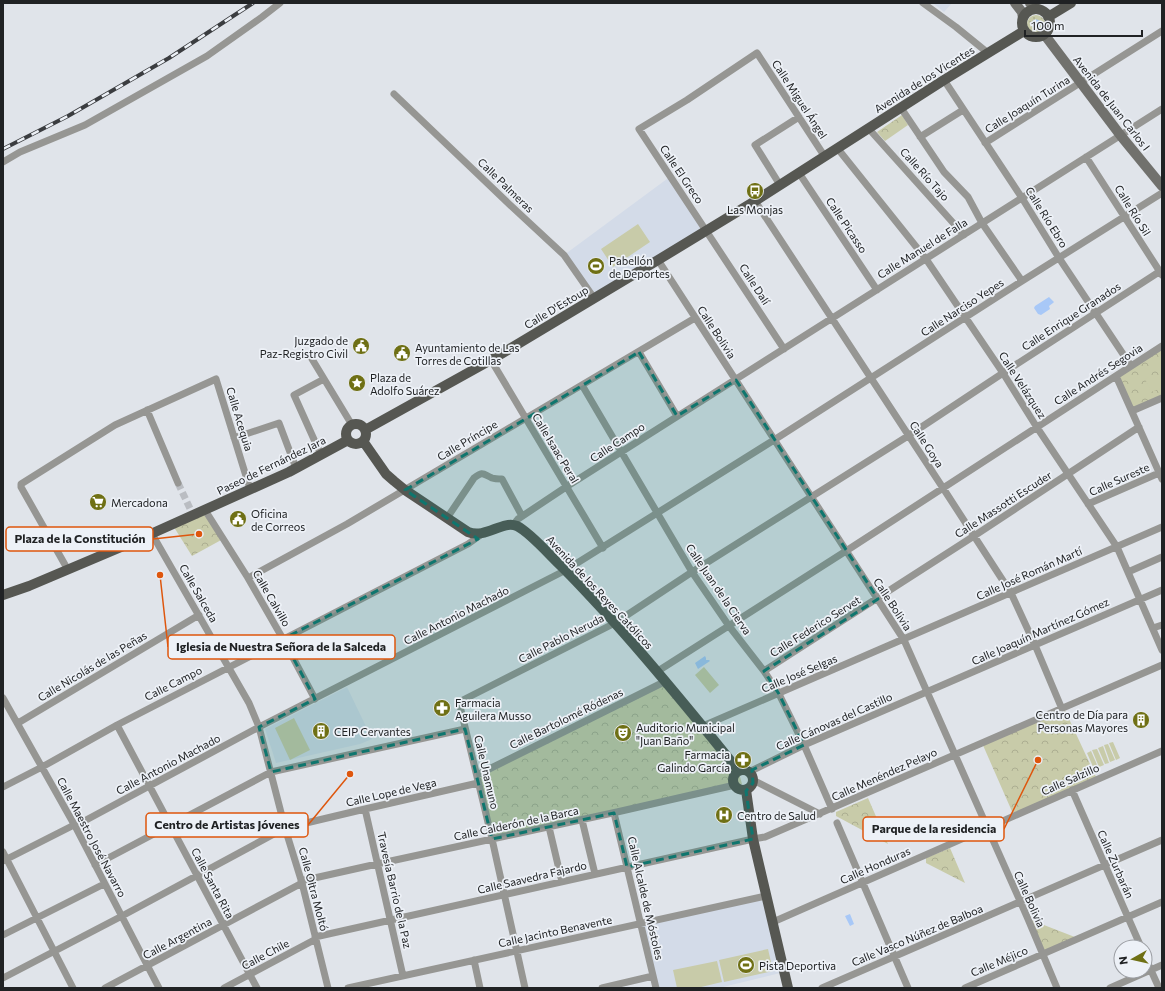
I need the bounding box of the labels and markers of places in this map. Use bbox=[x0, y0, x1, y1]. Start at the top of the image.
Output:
bus stop icon: Las Monjas bbox=[745, 181, 765, 201]
place label: Las Monjas bbox=[727, 203, 783, 216]
place label: Pabellón de Deportes bbox=[609, 254, 670, 280]
sports icon: Pabellón de Deportes bbox=[586, 256, 606, 276]
place label: Juzgado de Paz-Registro Civil bbox=[260, 334, 348, 360]
public building icon: Juzgado de Paz-Registro Civil bbox=[351, 336, 371, 356]
place label: Ayuntamiento de Las Torres de Cotillas bbox=[415, 341, 520, 367]
public building icon: Ayuntamiento de Las Torres de Cotillas bbox=[392, 343, 412, 363]
place label: Plaza de Adolfo Suárez bbox=[370, 371, 440, 397]
place icon: Plaza de Adolfo Suárez bbox=[347, 373, 367, 393]
supermarket icon: Mercadona bbox=[88, 492, 108, 512]
place label: Mercadona bbox=[111, 496, 168, 509]
place label: Oficina de Correos bbox=[251, 507, 305, 533]
public building icon: Oficina de Correos bbox=[228, 509, 248, 529]
callout: Plaza de la Constitución bbox=[6, 527, 153, 551]
callout: Iglesia de Nuestra Señora de la Salceda bbox=[168, 635, 395, 659]
place label: Farmacia Aguilera Musso bbox=[455, 696, 532, 722]
pharmacy icon: Farmacia Aguilera Musso bbox=[432, 698, 452, 718]
place label: Centro de Día para Personas Mayores bbox=[1036, 708, 1128, 734]
building icon: Centro de Día para Personas Mayores bbox=[1131, 710, 1151, 730]
building icon: CEIP Cervantes bbox=[311, 721, 331, 741]
place label: Auditorio Municipal "Juan Baño" bbox=[636, 721, 735, 748]
theatre icon: Auditorio Municipal "Juan Baño" bbox=[613, 723, 633, 743]
place label: CEIP Cervantes bbox=[334, 725, 411, 738]
place label: Farmacia Galindo García bbox=[657, 748, 730, 774]
pharmacy icon: Farmacia Galindo García bbox=[733, 750, 753, 770]
hospital icon: Centro de Salud bbox=[714, 805, 734, 825]
place label: Centro de Salud bbox=[737, 809, 816, 822]
callout: Centro de Artistas Jóvenes bbox=[146, 813, 308, 837]
callout: Parque de la residencia bbox=[863, 817, 1004, 841]
sports icon: Pista Deportiva bbox=[736, 955, 756, 975]
place label: Pista Deportiva bbox=[759, 959, 836, 972]

